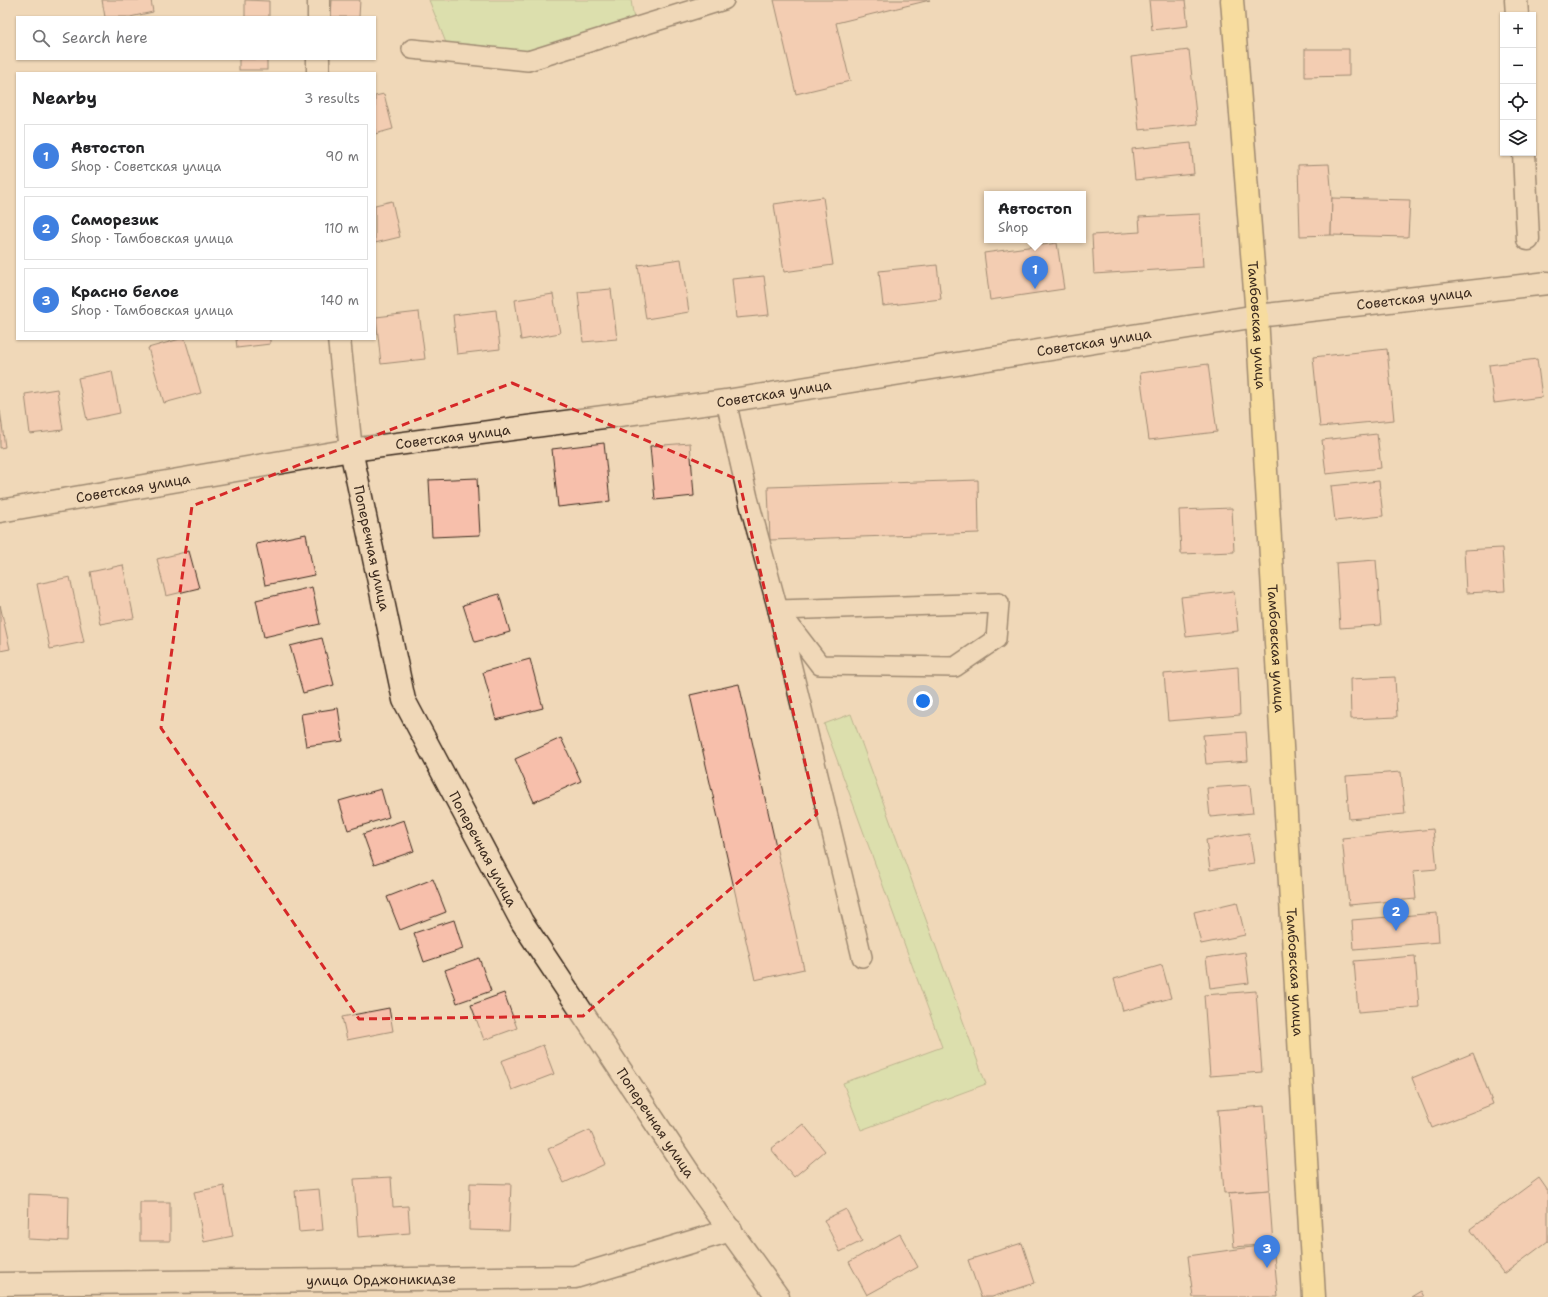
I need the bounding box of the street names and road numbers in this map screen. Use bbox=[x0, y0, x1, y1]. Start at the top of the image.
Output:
street label: Тамбовская улица bbox=[1244, 260, 1270, 390]
street label: Советская улица bbox=[1355, 283, 1473, 314]
street label: Советская улица bbox=[1035, 324, 1153, 360]
street label: Советская улица bbox=[716, 375, 833, 411]
street label: Советская улица bbox=[394, 420, 512, 453]
street label: Советская улица bbox=[74, 469, 192, 507]
street label: Поперечная улица bbox=[350, 484, 394, 613]
street label: Тамбовская улица bbox=[1264, 584, 1289, 713]
street label: Поперечная улица bbox=[445, 788, 521, 910]
street label: Тамбовская улица bbox=[1282, 907, 1308, 1037]
street label: Поперечная улица bbox=[613, 1065, 699, 1182]
street label: улица Орджоникидзе bbox=[306, 1269, 456, 1289]

